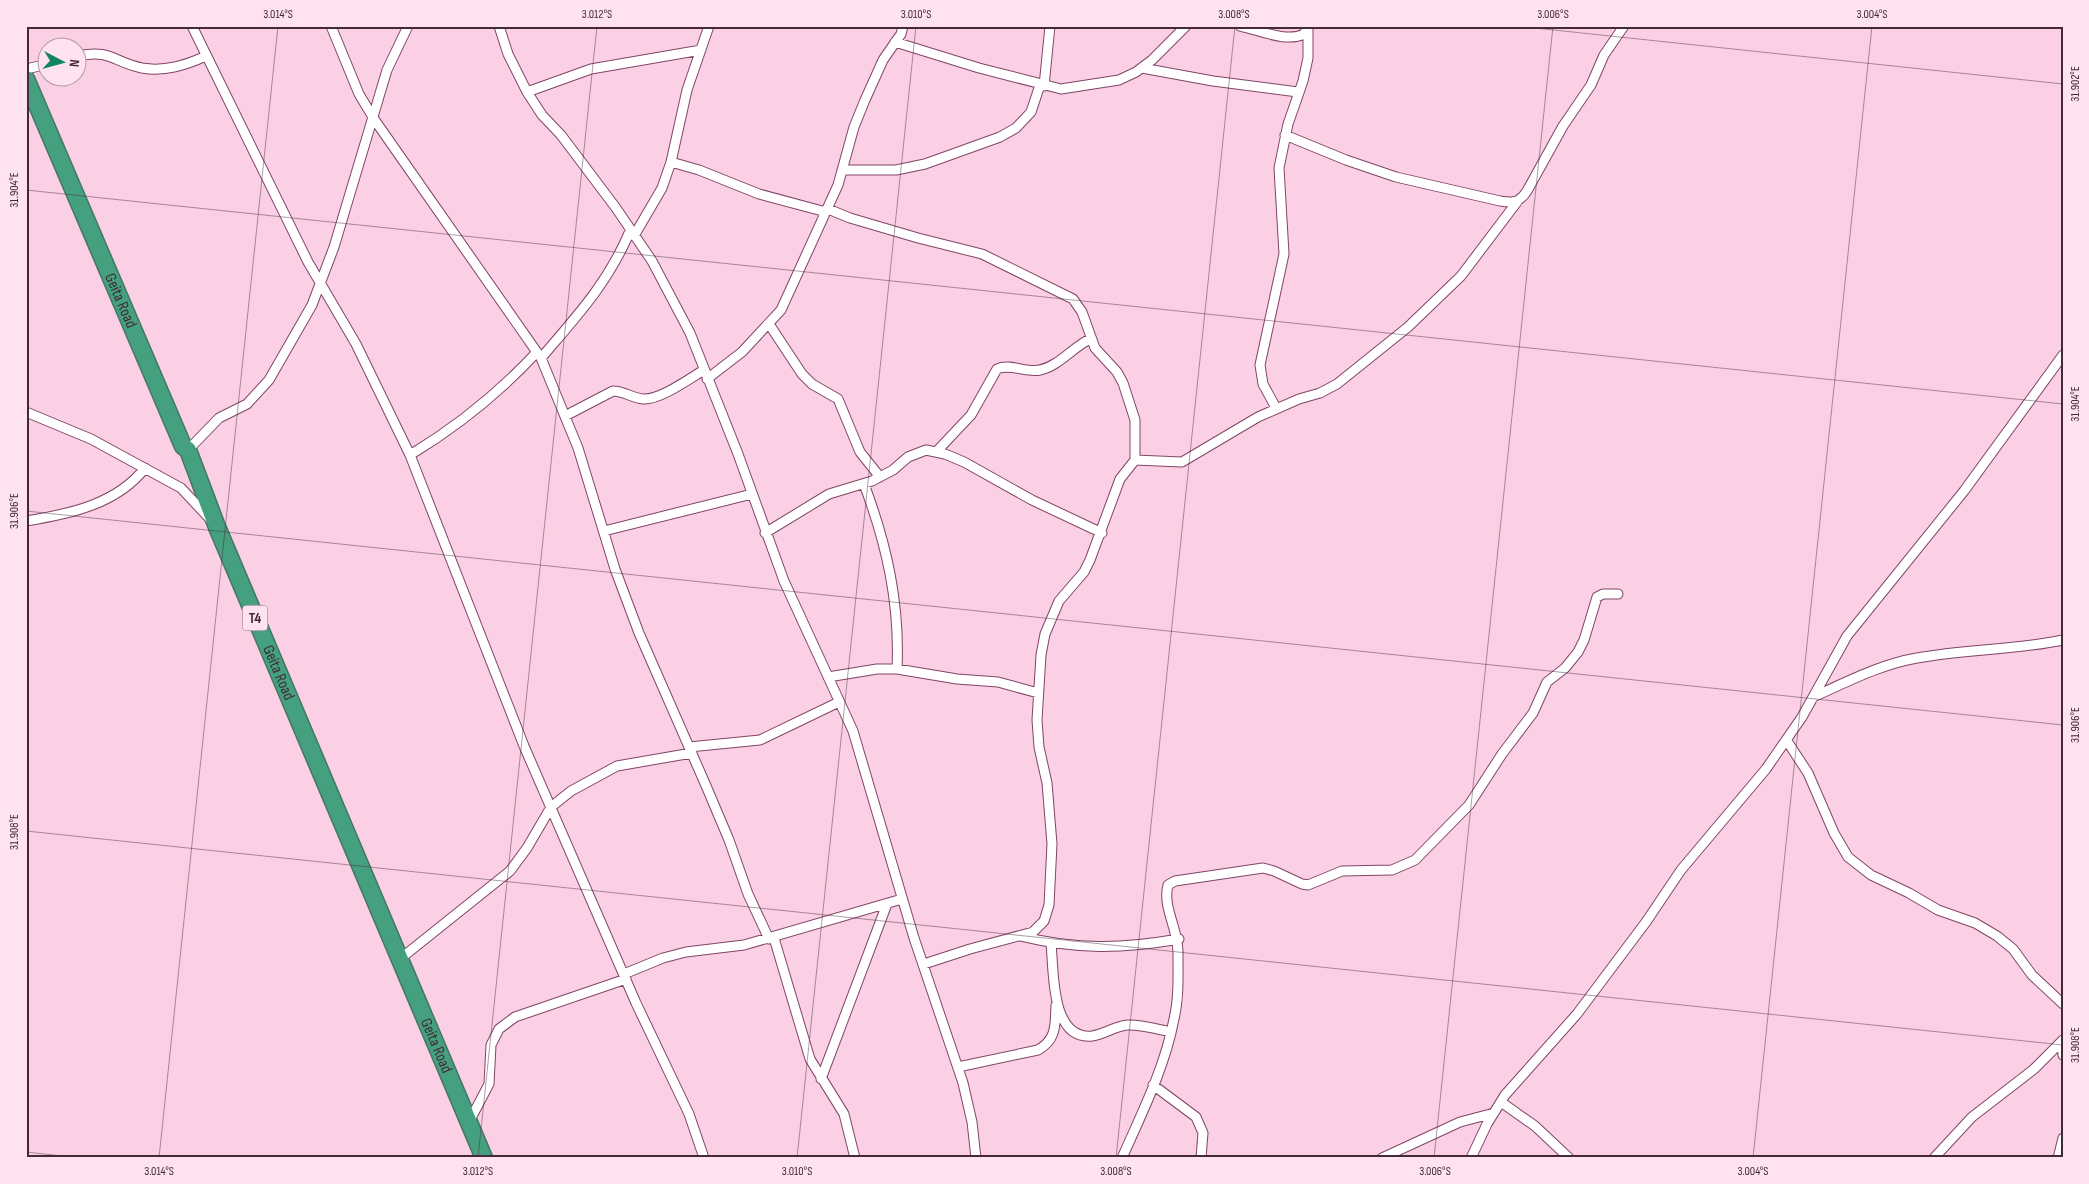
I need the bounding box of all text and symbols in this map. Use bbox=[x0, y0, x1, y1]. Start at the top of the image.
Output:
text: 3.014°S bbox=[263, 7, 293, 22]
text: 3.012°S bbox=[582, 7, 612, 22]
text: 3.010°S bbox=[901, 7, 931, 22]
text: 3.008°S bbox=[1218, 7, 1250, 22]
text: 3.006°S bbox=[1537, 7, 1569, 22]
text: 3.004°S bbox=[1857, 7, 1887, 22]
north arrow bbox=[38, 38, 88, 88]
text: N bbox=[66, 59, 83, 68]
text: 31.902°E bbox=[2068, 66, 2083, 102]
text: 31.904°E bbox=[7, 172, 22, 208]
street label: Geita Road bbox=[101, 270, 141, 331]
text: 31.904°E bbox=[2068, 386, 2083, 422]
text: 31.906°E bbox=[7, 493, 22, 529]
road number: T4 bbox=[242, 606, 268, 630]
street label: Geita Road bbox=[259, 642, 299, 703]
text: 31.906°E bbox=[2068, 707, 2083, 743]
text: 31.908°E bbox=[7, 814, 22, 850]
street label: Geita Road bbox=[416, 1015, 456, 1076]
text: 31.908°E bbox=[2068, 1027, 2083, 1063]
text: 3.014°S bbox=[144, 1164, 174, 1179]
text: 3.012°S bbox=[463, 1164, 493, 1179]
text: 3.010°S bbox=[782, 1164, 812, 1179]
text: 3.008°S bbox=[1100, 1164, 1132, 1179]
text: 3.006°S bbox=[1419, 1164, 1451, 1179]
text: 3.004°S bbox=[1738, 1164, 1768, 1179]

